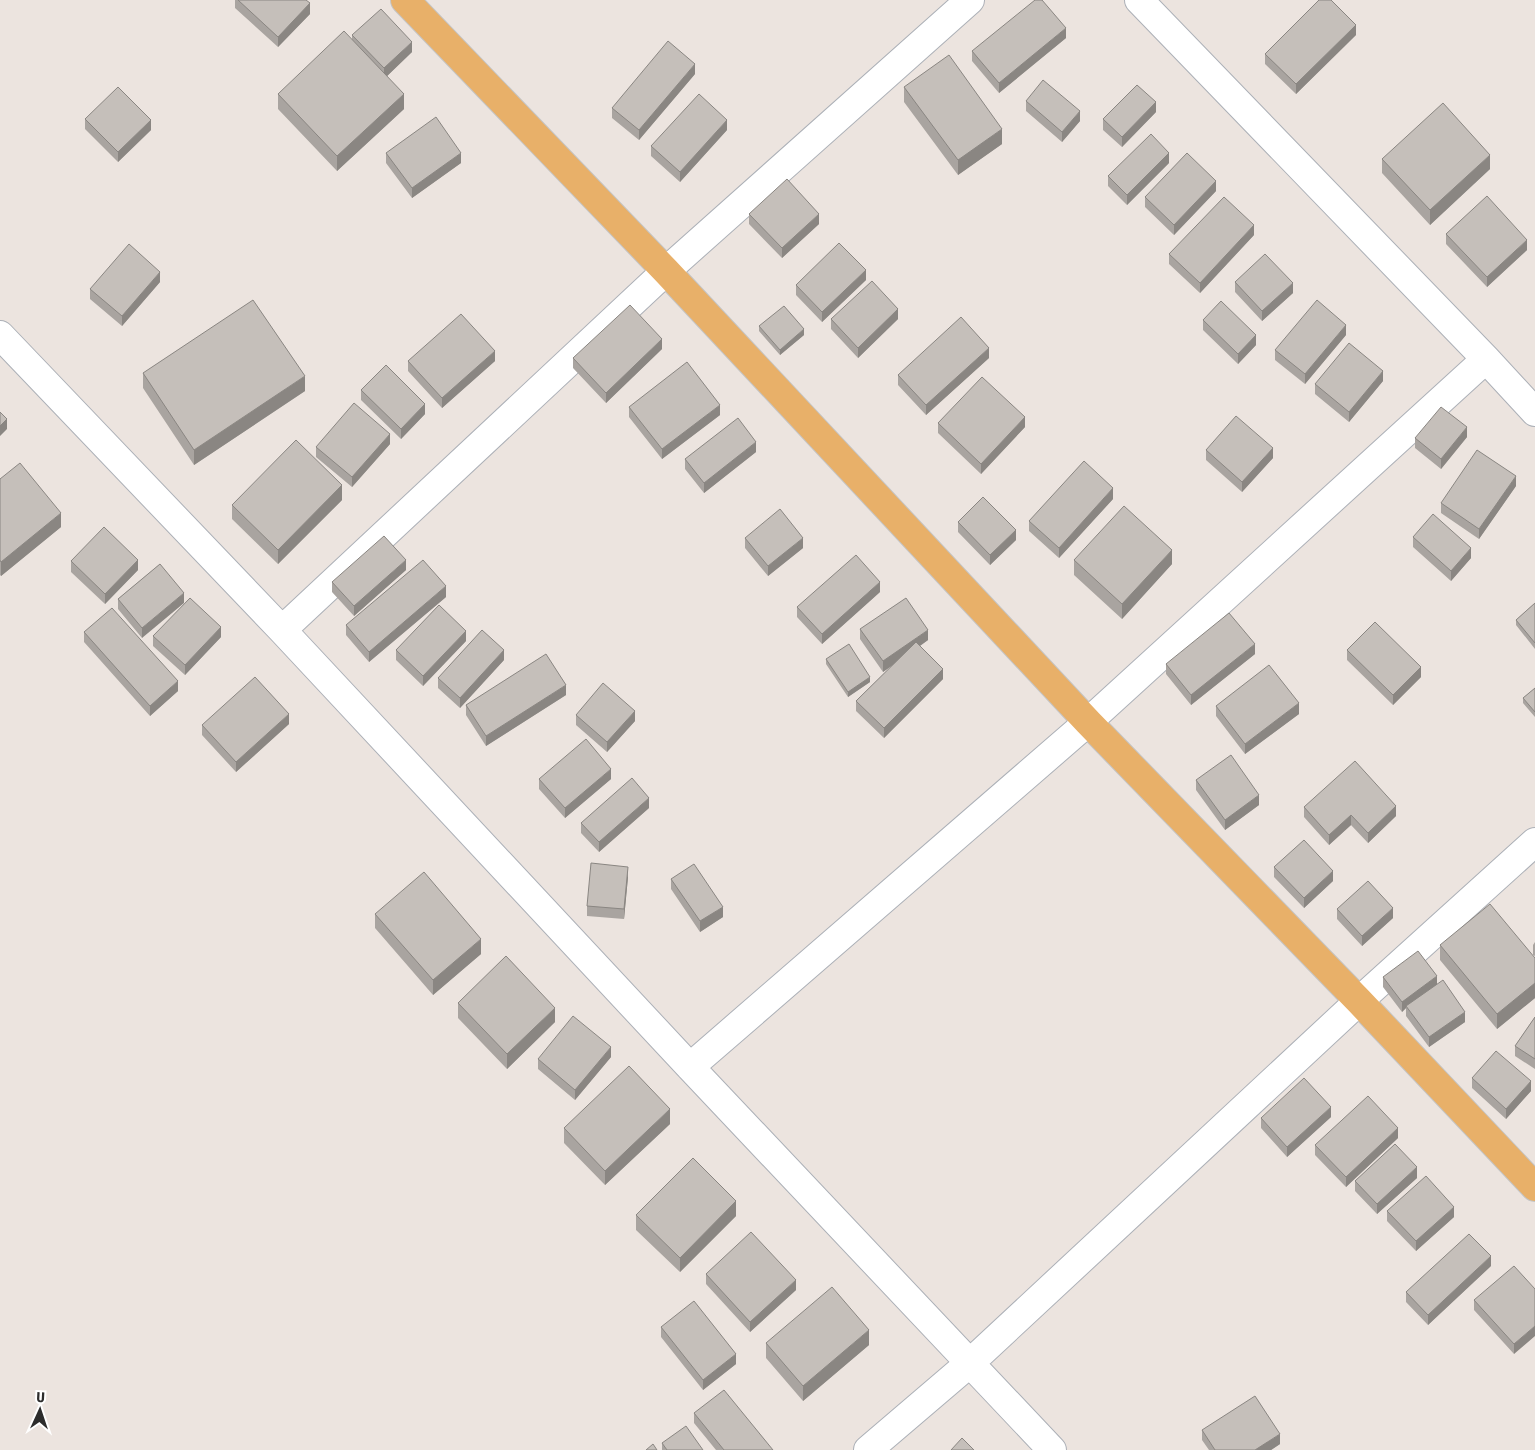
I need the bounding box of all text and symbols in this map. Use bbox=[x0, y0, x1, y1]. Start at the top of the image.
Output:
north arrow bbox=[15, 1385, 65, 1435]
text: U bbox=[36, 1389, 45, 1406]

